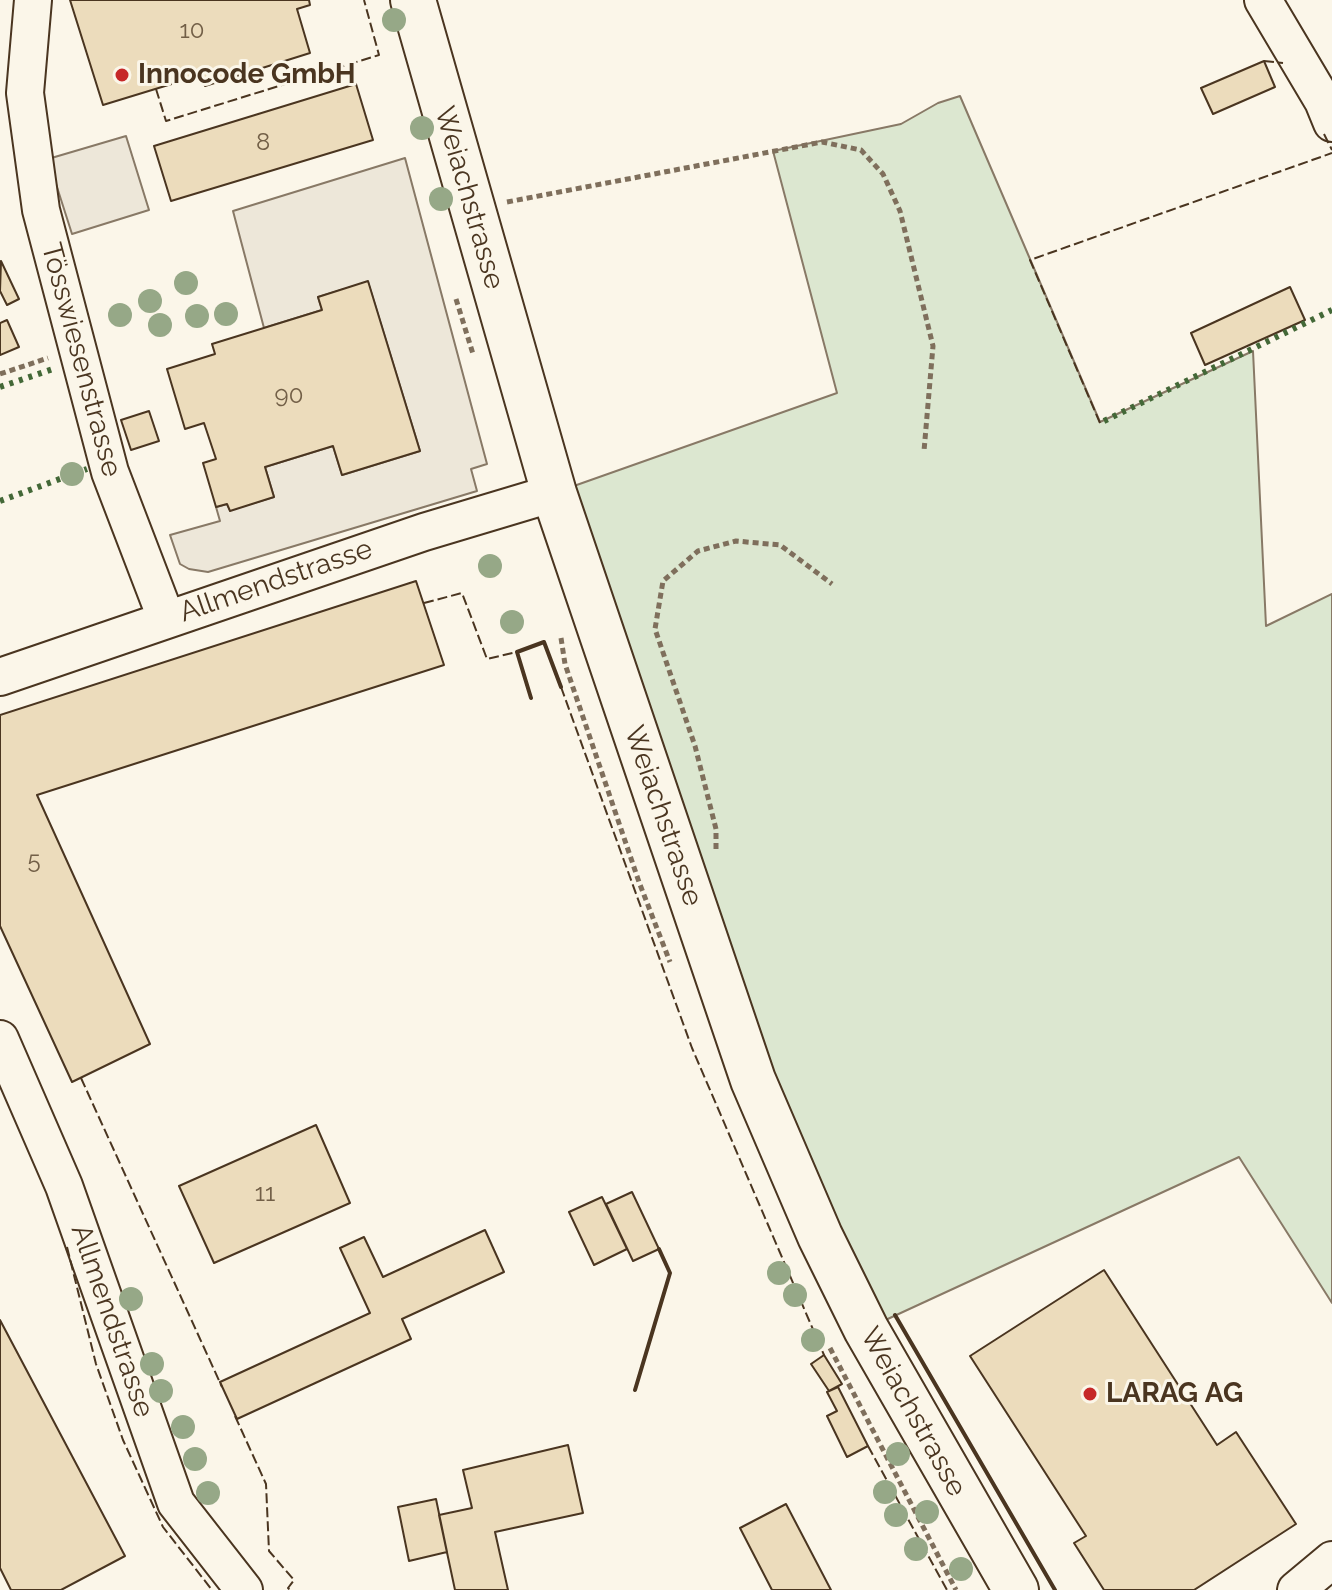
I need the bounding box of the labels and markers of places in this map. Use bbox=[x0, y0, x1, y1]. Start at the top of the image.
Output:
place label: Innocode GmbH bbox=[138, 58, 356, 92]
marker: Innocode GmbH bbox=[113, 66, 131, 84]
place label: LARAG AG bbox=[1106, 1377, 1243, 1411]
marker: LARAG AG bbox=[1081, 1385, 1099, 1403]

